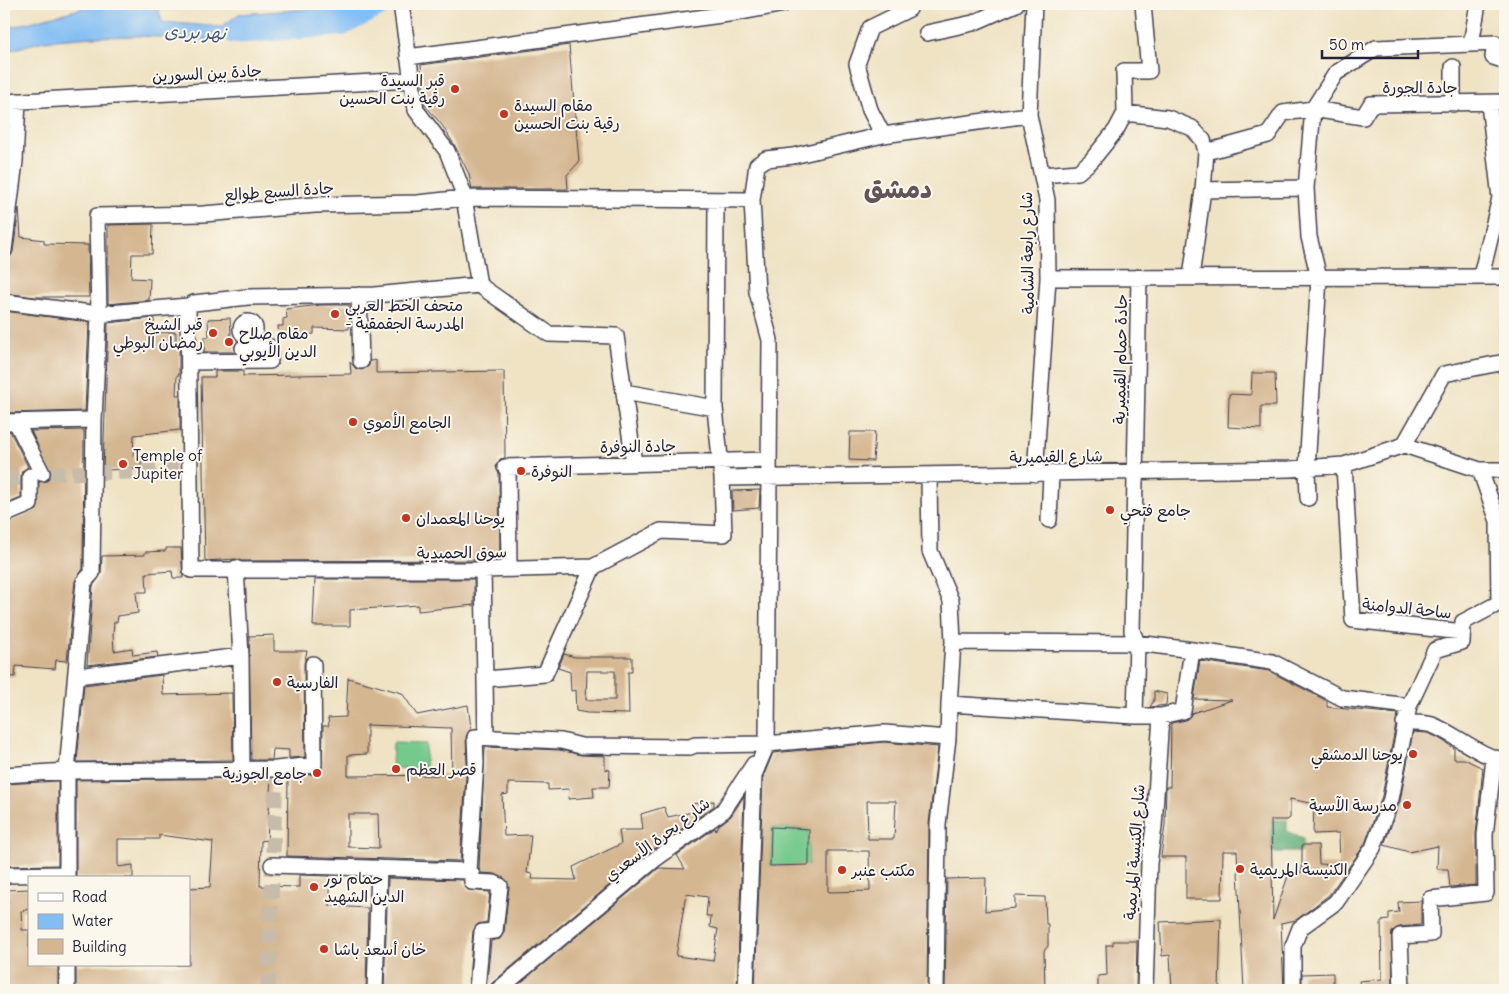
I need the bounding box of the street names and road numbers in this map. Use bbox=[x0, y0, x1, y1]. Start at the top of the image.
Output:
street label: جادة بين السورين bbox=[152, 60, 263, 87]
street label: جادة الجورة bbox=[1382, 77, 1458, 98]
street label: جادة السبع طوالع bbox=[223, 177, 335, 207]
street label: شارع رابعة الشامية bbox=[1016, 192, 1040, 314]
street label: جادة حمام القيميرية bbox=[1109, 294, 1134, 424]
street label: جادة النوفرة bbox=[600, 435, 676, 458]
street label: شارع القيميرية bbox=[1009, 445, 1103, 469]
street label: سوق الحميدية bbox=[417, 541, 507, 564]
street label: ساحة الدوامنة bbox=[1361, 593, 1453, 623]
street label: شارع الكنيسة المريمية bbox=[1119, 783, 1151, 921]
street label: شارع بحرة الأسعدي bbox=[600, 793, 715, 887]

